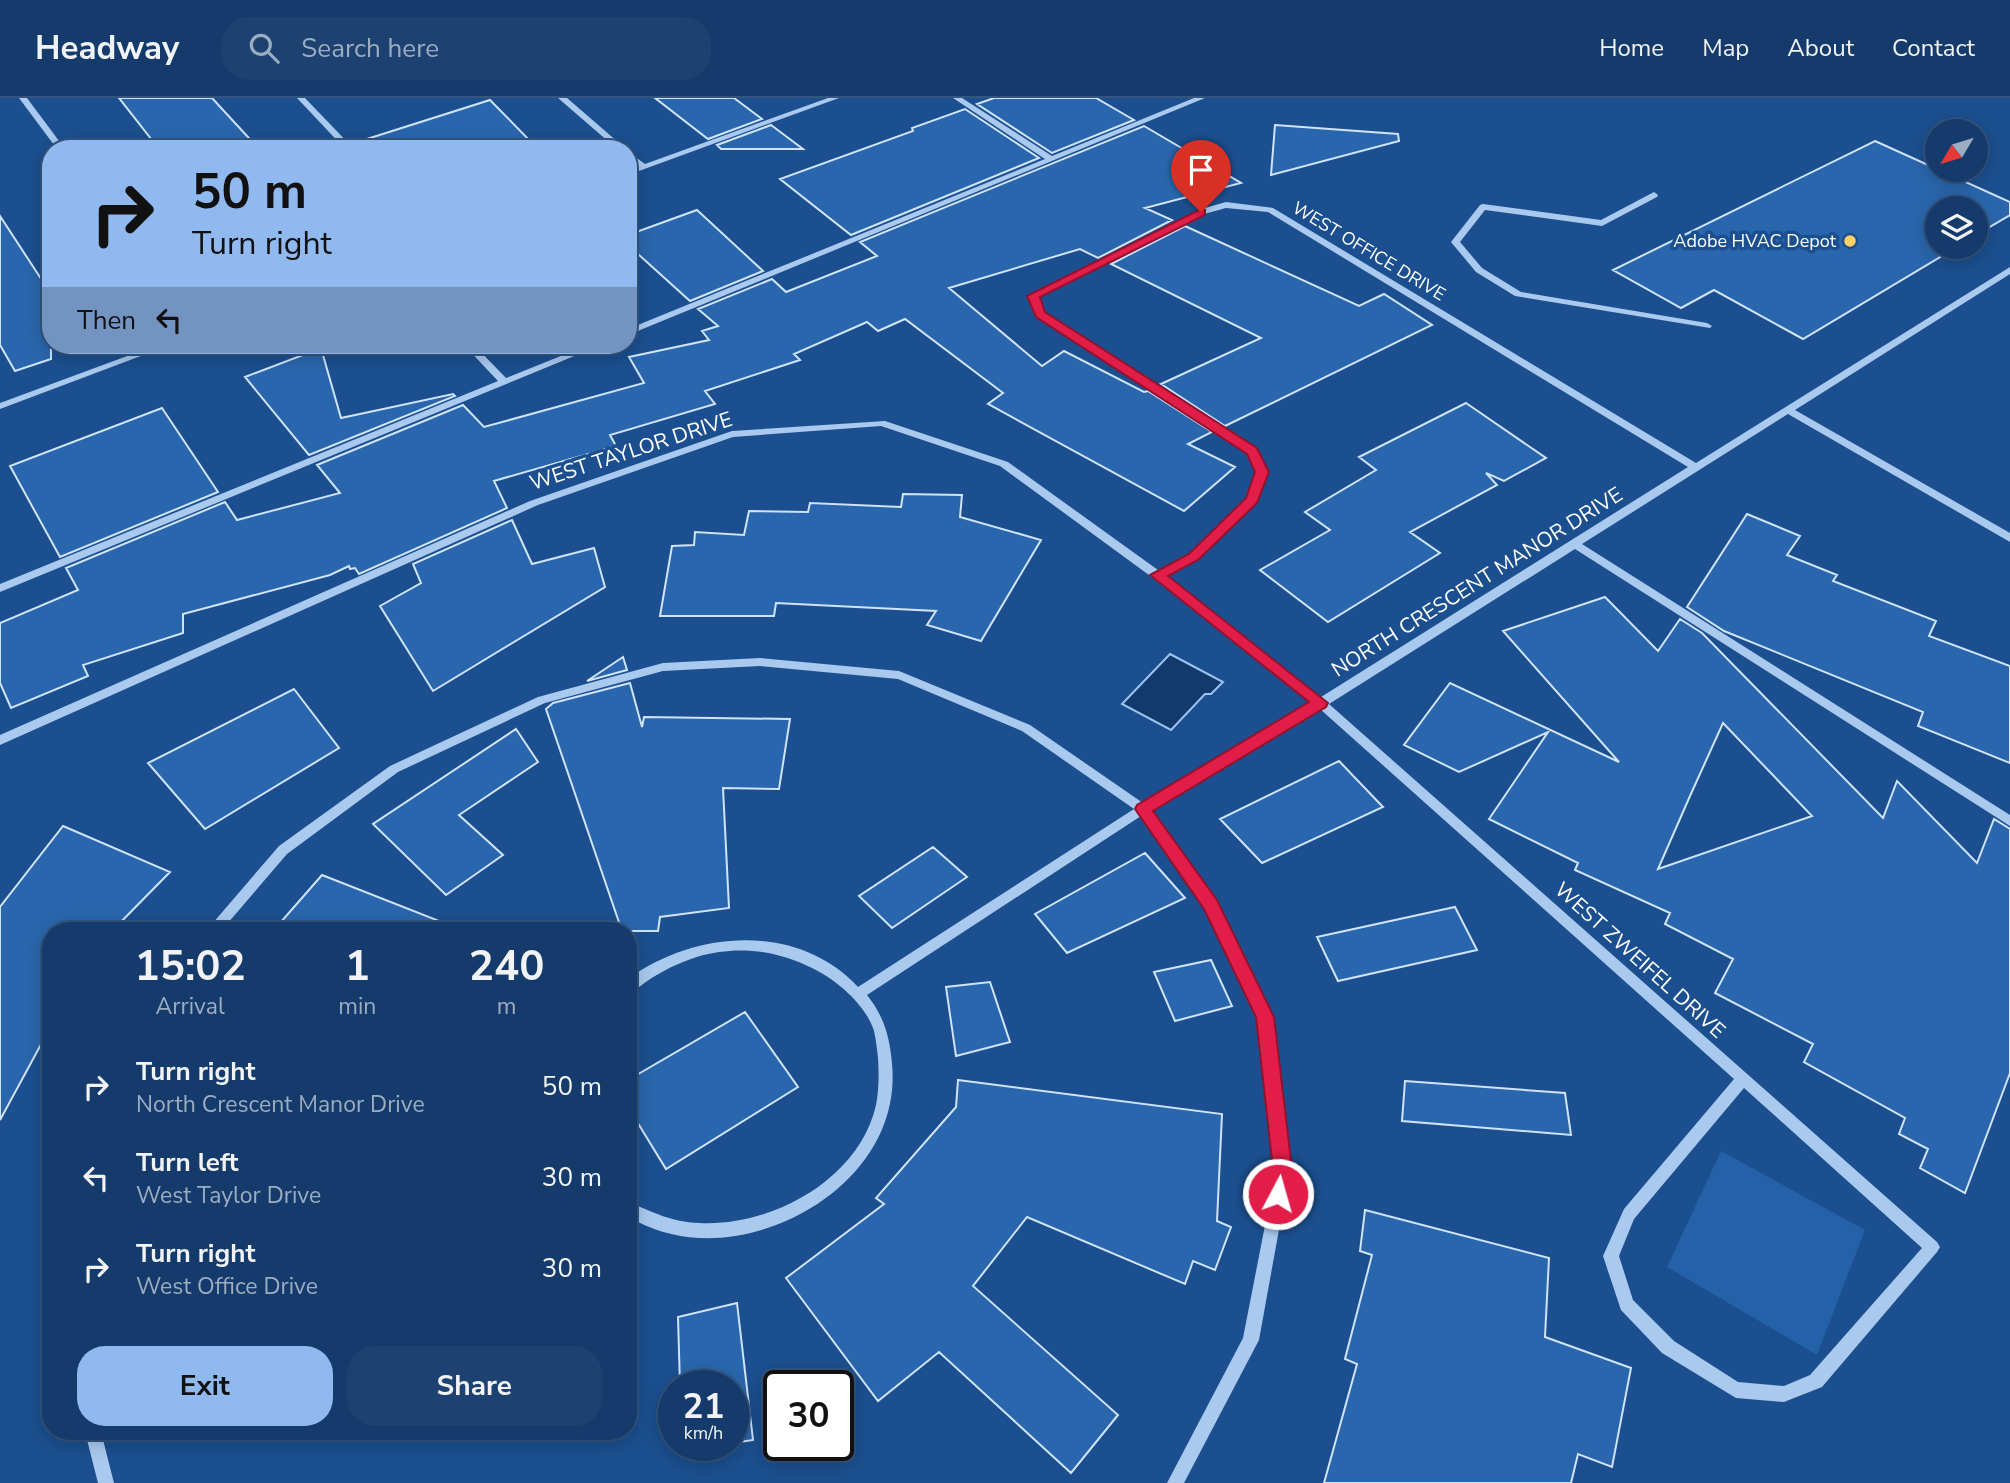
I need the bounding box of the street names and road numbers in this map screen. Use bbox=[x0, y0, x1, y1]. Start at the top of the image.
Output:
street label: WEST OFFICE DRIVE bbox=[1288, 196, 1450, 306]
street label: WEST TAYLOR DRIVE bbox=[526, 405, 736, 497]
street label: NORTH CRESCENT MANOR DRIVE bbox=[1326, 480, 1628, 684]
street label: WEST ZWEIFEL DRIVE bbox=[1549, 876, 1731, 1044]

